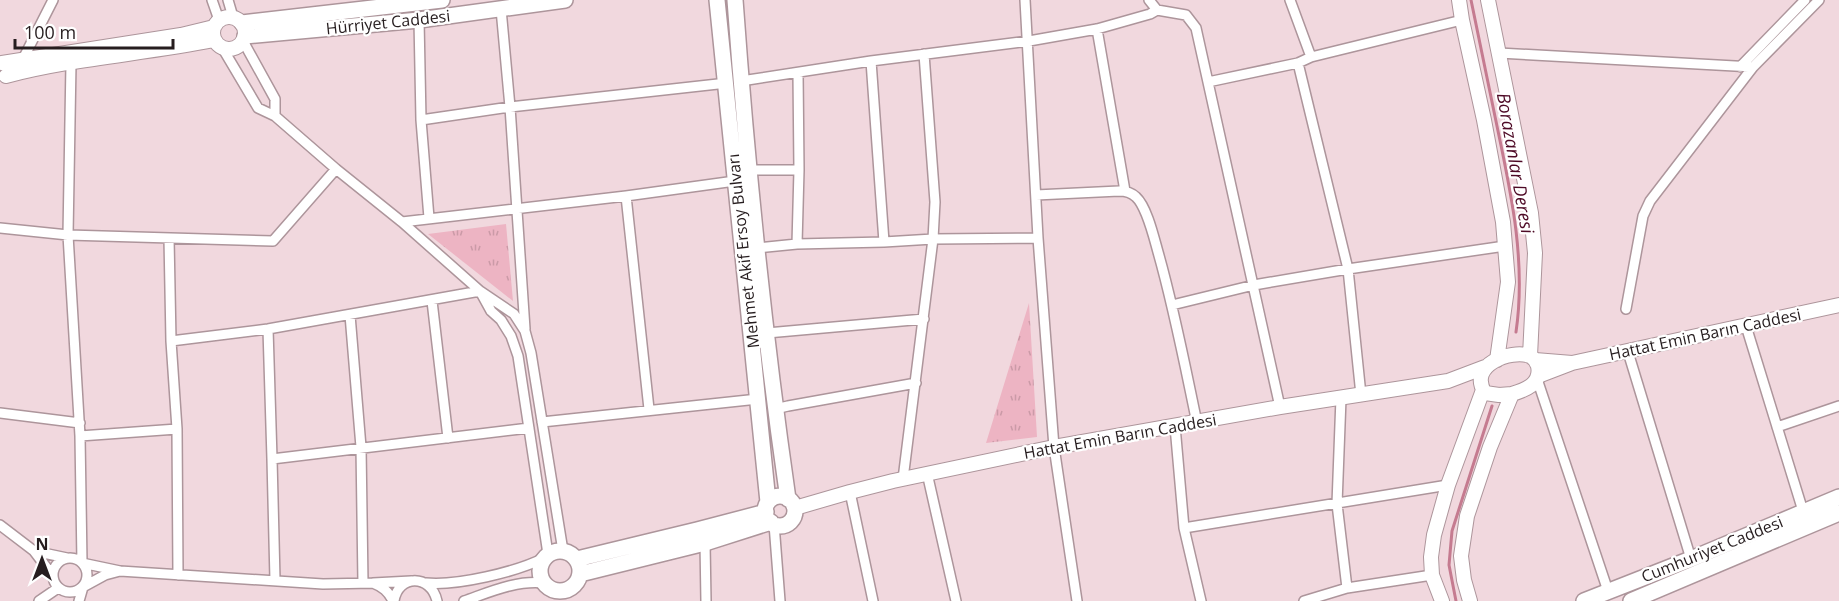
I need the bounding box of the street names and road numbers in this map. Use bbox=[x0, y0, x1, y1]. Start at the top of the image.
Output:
street label: Hürriyet Caddesi bbox=[325, 5, 451, 39]
street label: Mehmet Akif Ersoy Bulvarı bbox=[722, 153, 764, 349]
street label: Hattat Emin Barın Caddesi bbox=[1607, 303, 1803, 365]
street label: Hattat Emin Barın Caddesi bbox=[1022, 408, 1218, 464]
street label: Cumhuriyet Caddesi bbox=[1638, 511, 1786, 587]

